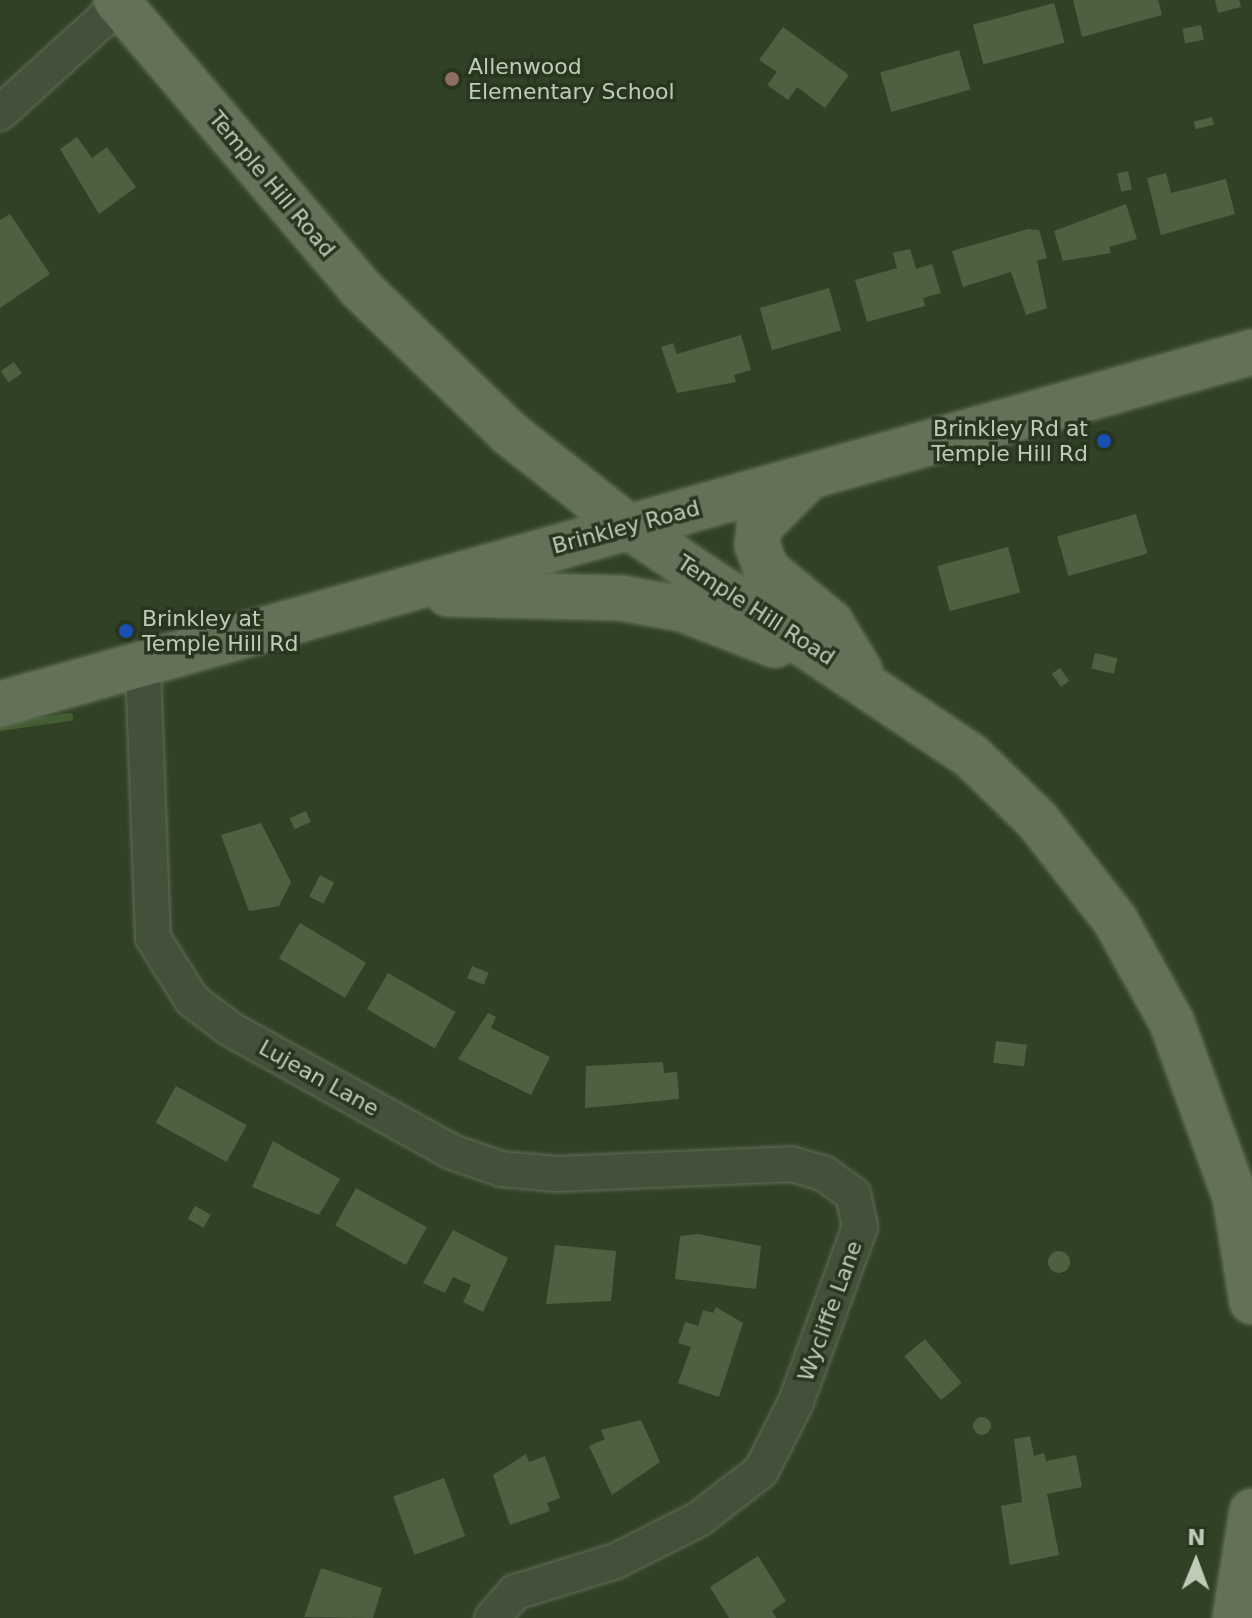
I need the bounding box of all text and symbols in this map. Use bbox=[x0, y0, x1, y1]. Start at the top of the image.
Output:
place label: Allenwood Elementary School bbox=[468, 53, 675, 104]
marker: Allenwood Elementary School bbox=[443, 70, 461, 88]
street label: Temple Hill Road bbox=[203, 106, 341, 262]
place label: Brinkley Rd at Temple Hill Rd bbox=[932, 415, 1088, 466]
marker: Brinkley Rd at Temple Hill Rd bbox=[1095, 432, 1113, 450]
street label: Brinkley Road bbox=[549, 495, 703, 559]
street label: Temple Hill Road bbox=[672, 549, 840, 671]
place label: Brinkley at Temple Hill Rd bbox=[142, 605, 298, 656]
marker: Brinkley at Temple Hill Rd bbox=[117, 622, 135, 640]
street label: Lujean Lane bbox=[254, 1034, 384, 1122]
street label: Wycliffe Lane bbox=[792, 1237, 868, 1385]
north arrow bbox=[1156, 1522, 1236, 1602]
text: N bbox=[1187, 1525, 1206, 1550]

